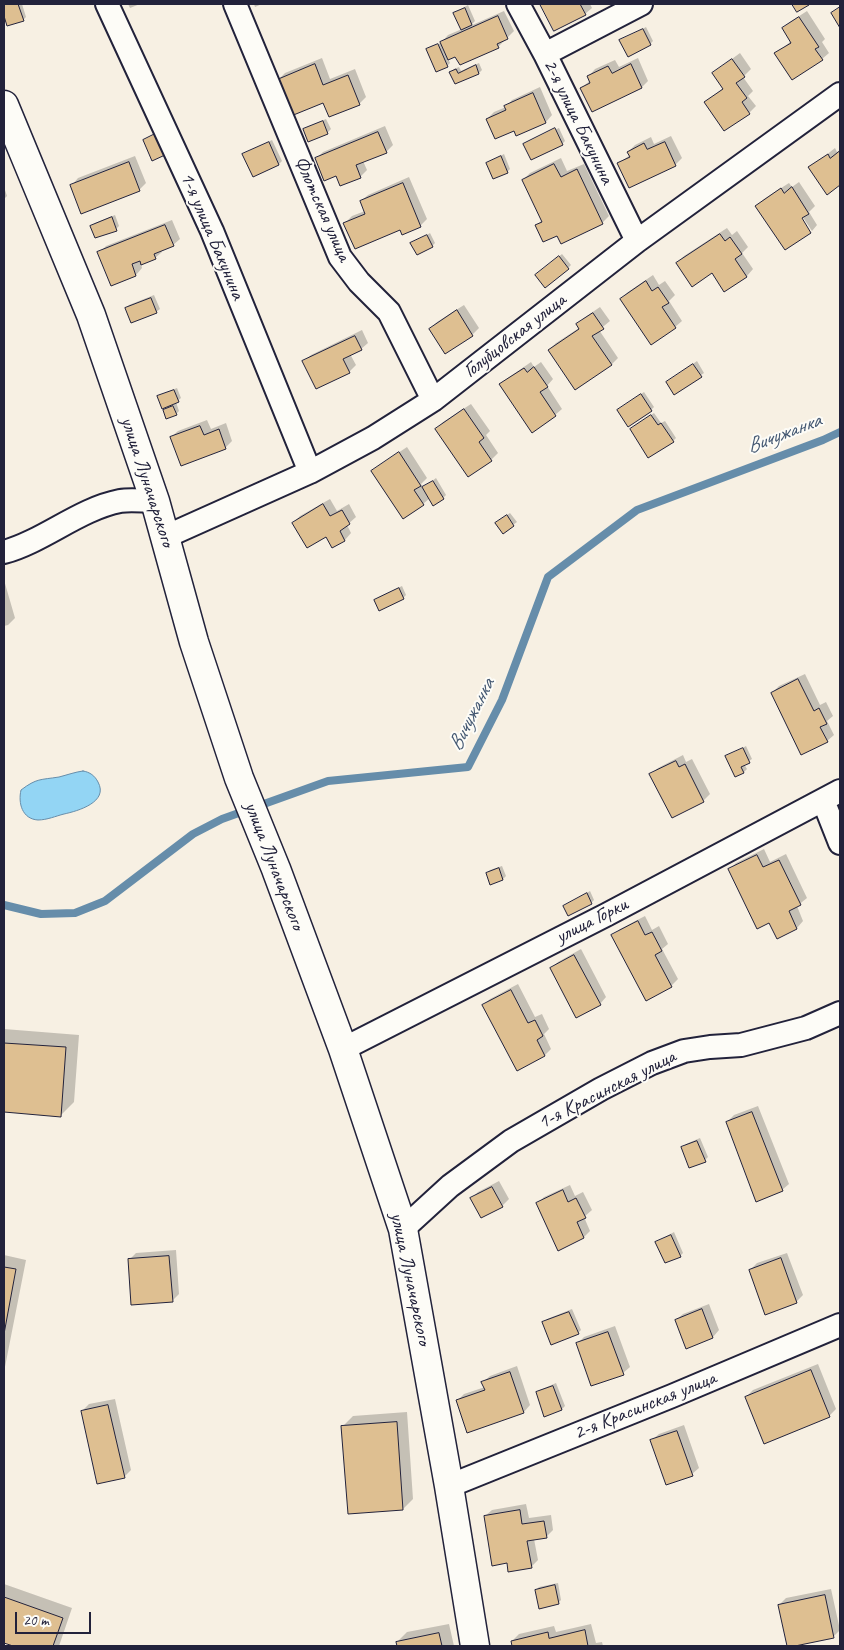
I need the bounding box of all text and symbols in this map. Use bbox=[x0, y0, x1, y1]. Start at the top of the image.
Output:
street label: 2-я улица Бакунина bbox=[537, 56, 619, 188]
street label: Флотская улица bbox=[288, 153, 356, 265]
street label: 1-я улица Бакунина bbox=[174, 169, 250, 303]
street label: Голубцовская улица bbox=[459, 289, 571, 383]
water label: Вичужанка bbox=[743, 408, 825, 460]
street label: улица Луначарского bbox=[115, 414, 179, 550]
water label: Вичужанка bbox=[443, 675, 501, 755]
street label: улица Луначарского bbox=[239, 799, 309, 933]
street label: улица Горки bbox=[552, 893, 632, 949]
street label: 1-я Красинская улица bbox=[534, 1045, 680, 1135]
street label: улица Луначарского bbox=[384, 1210, 436, 1348]
street label: 2-я Красинская улица bbox=[570, 1367, 720, 1445]
scale bar bbox=[18, 1602, 94, 1634]
text: 20 m bbox=[23, 1611, 49, 1630]

